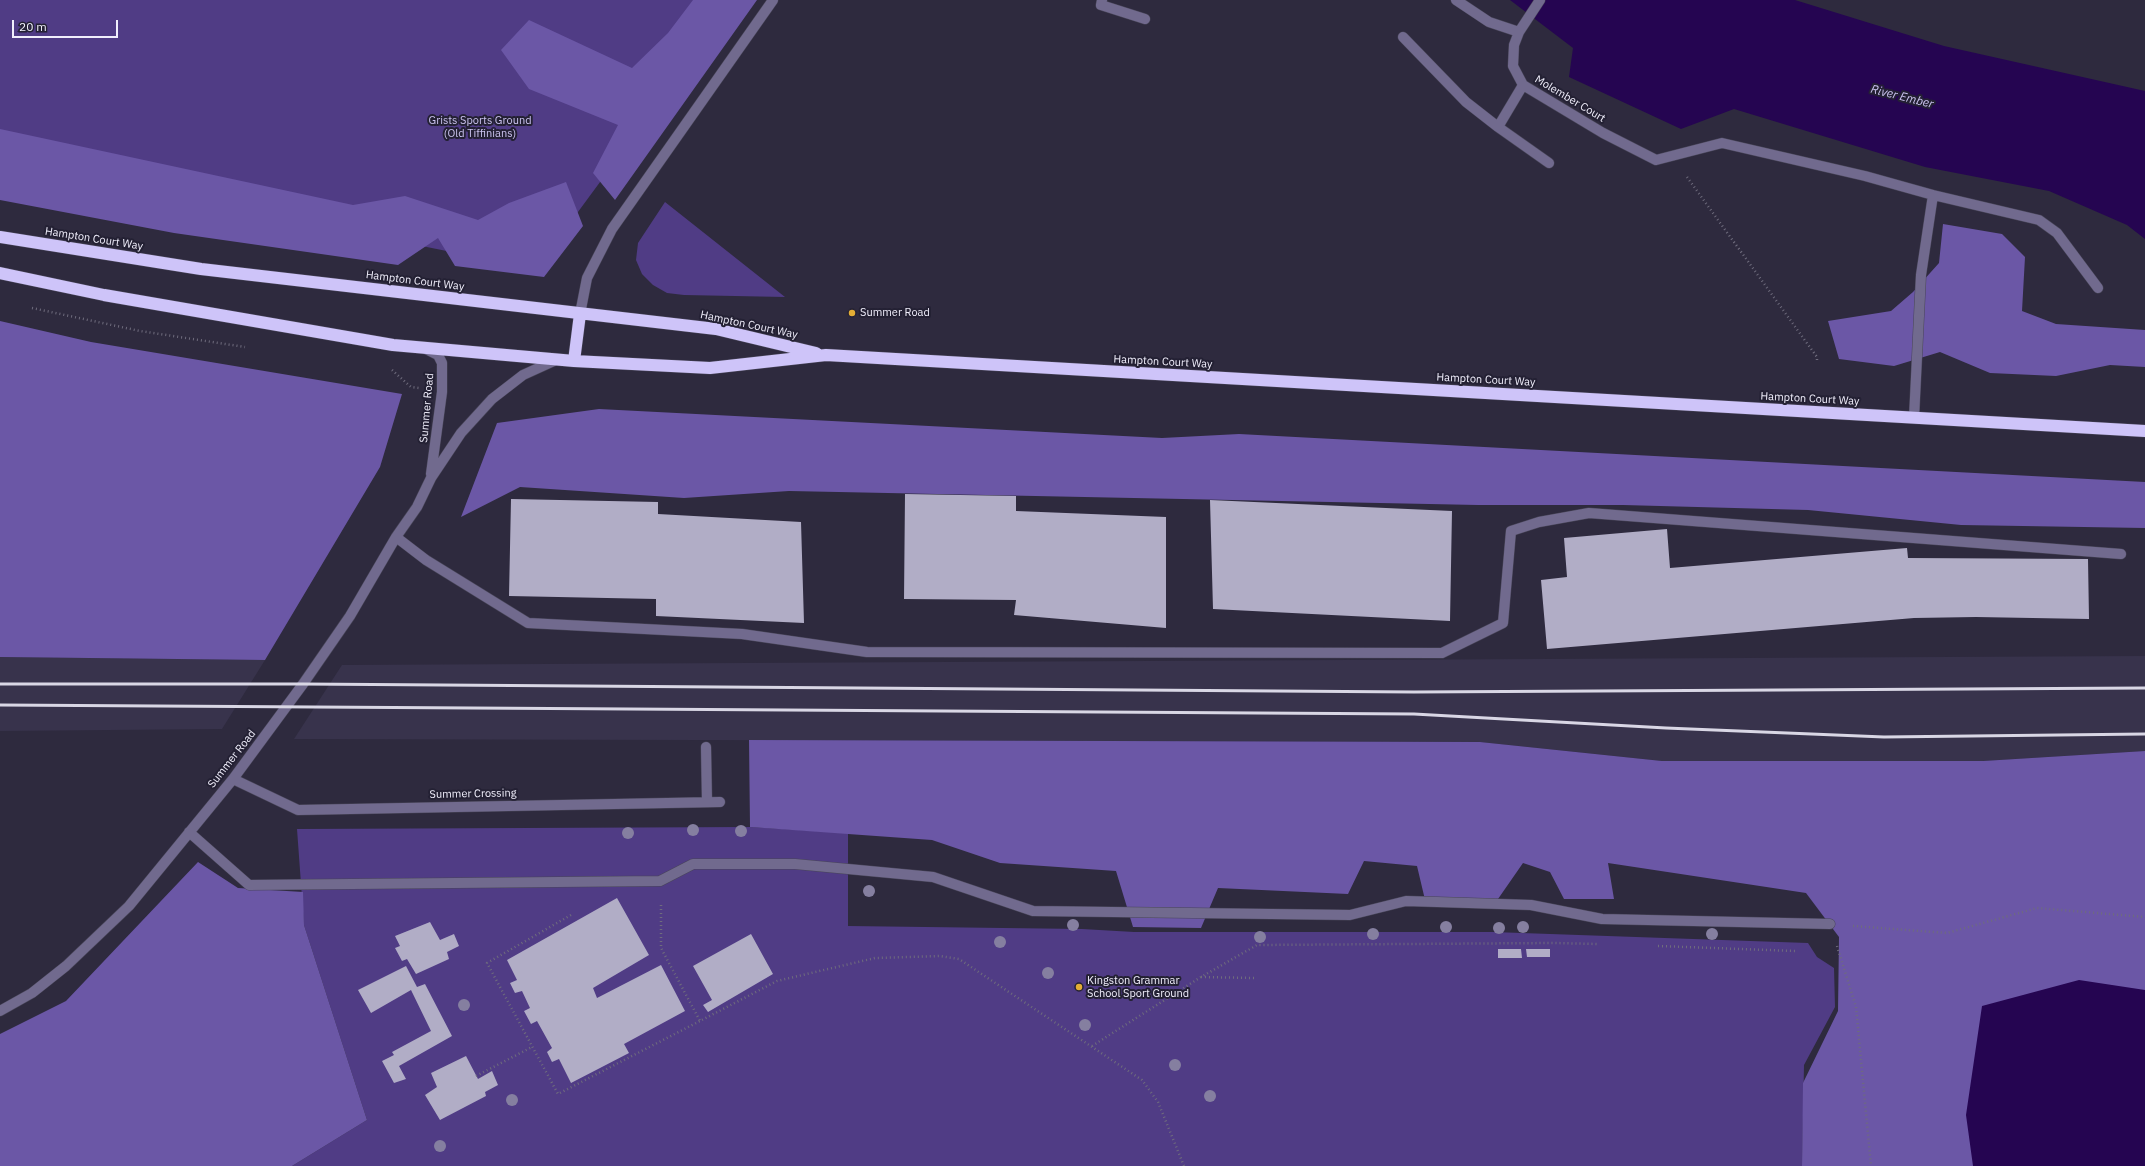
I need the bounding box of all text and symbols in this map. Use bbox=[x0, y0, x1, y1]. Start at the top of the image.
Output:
scale bar bbox=[14, 12, 120, 38]
text: 20 m bbox=[19, 19, 47, 34]
street label: Molember Court bbox=[1532, 73, 1608, 125]
water label: River Ember bbox=[1869, 82, 1935, 112]
park label: Grists Sports Ground (Old Tiffinians) bbox=[428, 114, 532, 140]
street label: Hampton Court Way bbox=[44, 225, 144, 253]
street label: Hampton Court Way bbox=[365, 268, 465, 294]
place label: Summer Road bbox=[860, 306, 930, 320]
street label: Hampton Court Way bbox=[699, 308, 799, 342]
marker: Summer Road bbox=[847, 308, 857, 318]
street label: Hampton Court Way bbox=[1113, 353, 1213, 371]
street label: Hampton Court Way bbox=[1436, 371, 1536, 389]
street label: Summer Road bbox=[417, 373, 437, 443]
street label: Hampton Court Way bbox=[1760, 390, 1860, 408]
street label: Summer Road bbox=[205, 727, 259, 791]
street label: Summer Crossing bbox=[429, 787, 517, 801]
place label: Kingston Grammar School Sport Ground bbox=[1087, 974, 1189, 1000]
marker: Kingston Grammar School Sport Ground bbox=[1074, 982, 1084, 992]

